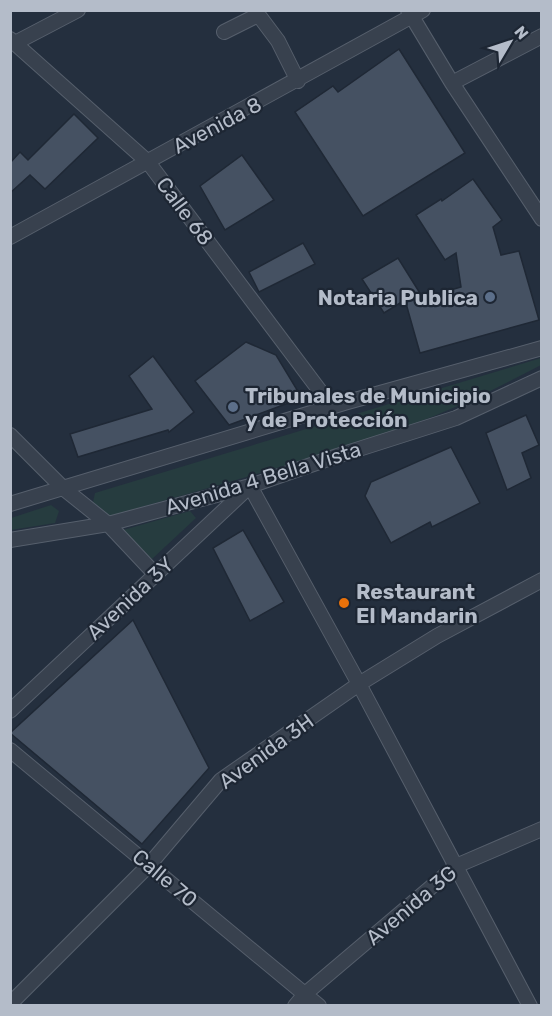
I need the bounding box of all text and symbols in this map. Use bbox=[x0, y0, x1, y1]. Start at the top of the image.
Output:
north arrow bbox=[480, 12, 540, 72]
text: N bbox=[510, 22, 532, 43]
street label: Avenida 8 bbox=[168, 91, 266, 159]
street label: Calle 68 bbox=[151, 172, 219, 250]
place label: Notaria Publica bbox=[318, 285, 478, 310]
marker: Notaria Publica bbox=[483, 290, 497, 304]
place label: Tribunales de Municipio y de Protección bbox=[245, 383, 491, 432]
marker: Tribunales de Municipio y de Protección bbox=[226, 400, 240, 414]
street label: Avenida 4 Bella Vista bbox=[162, 436, 364, 520]
street label: Avenida 3Y bbox=[81, 551, 179, 645]
place label: Restaurant El Mandarin bbox=[356, 579, 478, 628]
marker: Restaurant El Mandarin bbox=[337, 596, 351, 610]
street label: Avenida 3H bbox=[214, 708, 318, 794]
street label: Calle 70 bbox=[128, 844, 202, 912]
street label: Avenida 3G bbox=[361, 860, 461, 950]

